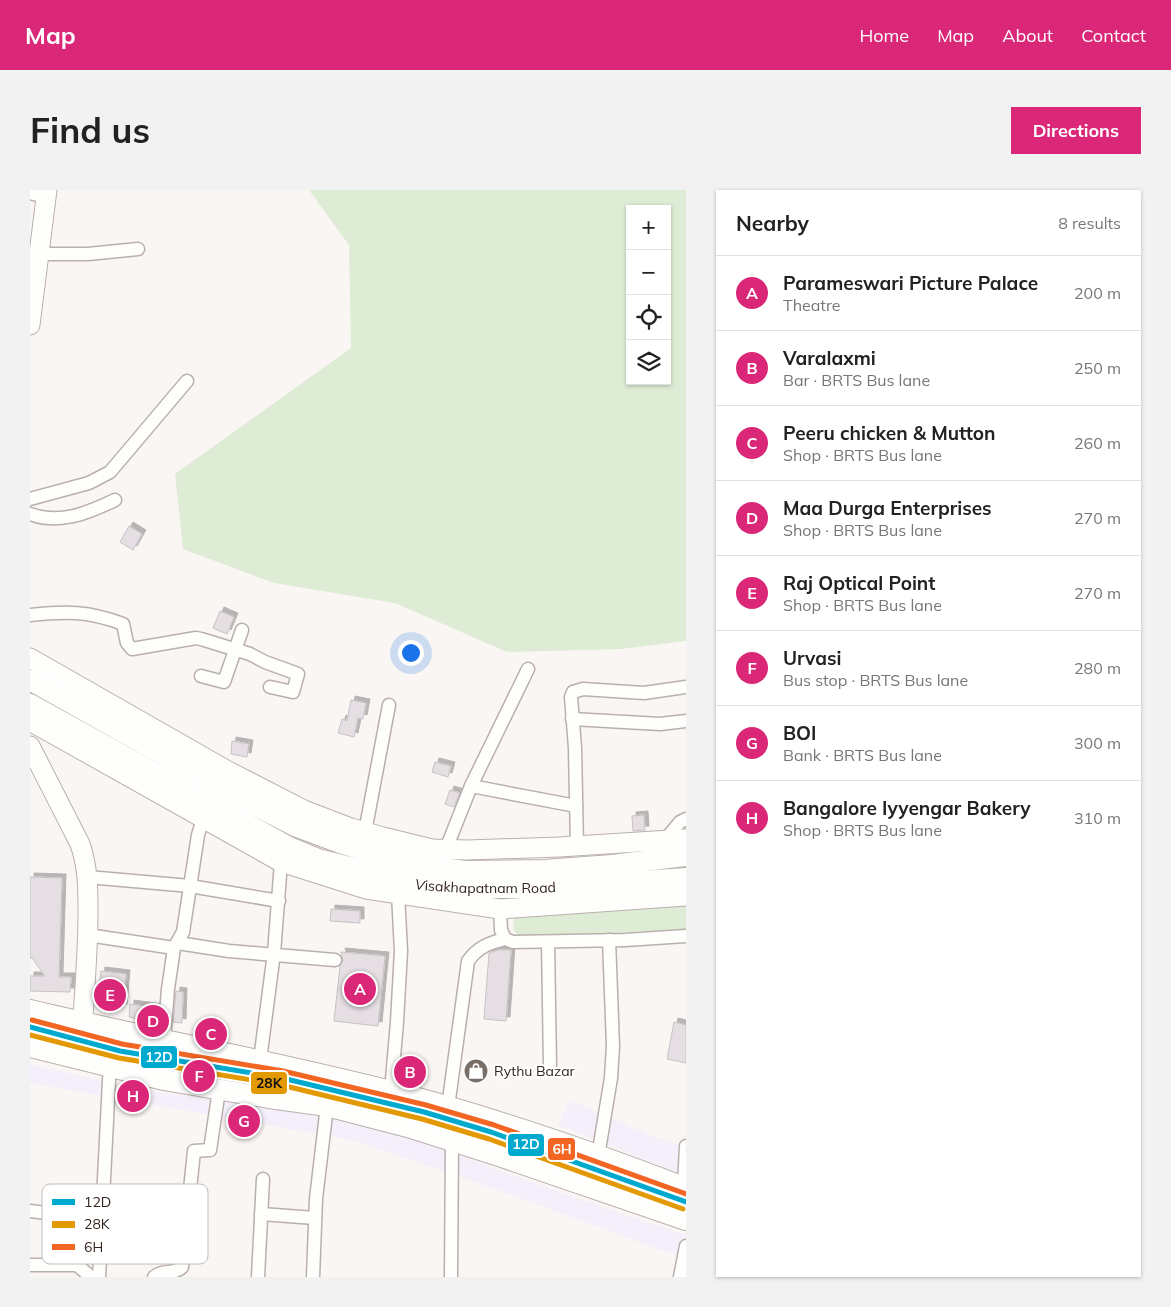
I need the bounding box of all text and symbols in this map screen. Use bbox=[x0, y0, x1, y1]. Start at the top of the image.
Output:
text: Map bbox=[25, 20, 76, 50]
text: Home bbox=[859, 24, 909, 47]
text: Map bbox=[937, 24, 974, 47]
text: About bbox=[1002, 24, 1053, 47]
text: Contact bbox=[1081, 24, 1146, 47]
button: Directions bbox=[1011, 107, 1141, 154]
text: Find us bbox=[30, 108, 150, 152]
map controls bbox=[626, 205, 671, 385]
button: + bbox=[626, 205, 671, 250]
text: Nearby bbox=[736, 210, 809, 236]
text: 8 results bbox=[1058, 213, 1121, 233]
button: − bbox=[626, 250, 671, 295]
text: Parameswari Picture Palace bbox=[783, 271, 1038, 295]
text: A bbox=[746, 283, 758, 303]
text: 200 m bbox=[1074, 283, 1121, 303]
button: locate bbox=[626, 295, 671, 340]
text: Theatre bbox=[783, 295, 840, 315]
button: layers bbox=[626, 340, 671, 385]
text: Varalaxmi bbox=[783, 346, 876, 370]
text: B bbox=[746, 358, 758, 378]
text: 250 m bbox=[1074, 358, 1121, 378]
text: Bar · BRTS Bus lane bbox=[783, 370, 930, 390]
text: Peeru chicken & Mutton bbox=[783, 421, 996, 445]
text: C bbox=[747, 433, 757, 453]
text: 260 m bbox=[1074, 433, 1121, 453]
text: Shop · BRTS Bus lane bbox=[783, 445, 942, 465]
text: Maa Durga Enterprises bbox=[783, 496, 992, 520]
text: D bbox=[746, 508, 758, 528]
text: 270 m bbox=[1074, 508, 1121, 528]
text: Shop · BRTS Bus lane bbox=[783, 520, 942, 540]
text: Raj Optical Point bbox=[783, 571, 936, 595]
text: E bbox=[747, 583, 757, 603]
text: 270 m bbox=[1074, 583, 1121, 603]
text: Shop · BRTS Bus lane bbox=[783, 595, 942, 615]
your location bbox=[398, 640, 424, 666]
text: Urvasi bbox=[783, 646, 842, 670]
text: F bbox=[747, 658, 757, 678]
text: 280 m bbox=[1074, 658, 1121, 678]
text: Bus stop · BRTS Bus lane bbox=[783, 670, 968, 690]
text: BOI bbox=[783, 721, 816, 745]
text: G bbox=[746, 733, 758, 753]
text: 300 m bbox=[1074, 733, 1121, 753]
text: Bank · BRTS Bus lane bbox=[783, 745, 942, 765]
text: Bangalore Iyyengar Bakery bbox=[783, 796, 1031, 820]
text: H bbox=[746, 808, 758, 828]
text: 310 m bbox=[1074, 808, 1121, 828]
text: Shop · BRTS Bus lane bbox=[783, 820, 942, 840]
street label: Visakhapatnam Road bbox=[413, 875, 556, 897]
pin: A bbox=[344, 970, 376, 1008]
pin: E bbox=[94, 976, 126, 1014]
pin: D bbox=[137, 1002, 169, 1040]
pin: C bbox=[195, 1015, 227, 1053]
line badge: 12D bbox=[140, 1045, 178, 1069]
text: 12D bbox=[145, 1048, 173, 1066]
pin: B bbox=[394, 1053, 426, 1091]
pin: F bbox=[183, 1057, 215, 1095]
shop icon: Rythu Bazar bbox=[463, 1058, 489, 1084]
place label: Rythu Bazar bbox=[494, 1062, 576, 1080]
line badge: 28K bbox=[250, 1071, 288, 1095]
text: 28K bbox=[256, 1074, 283, 1092]
pin: H bbox=[117, 1077, 149, 1115]
pin: G bbox=[228, 1102, 260, 1140]
line badge: 12D bbox=[507, 1133, 545, 1157]
text: 12D bbox=[512, 1135, 540, 1153]
line badge: 6H bbox=[547, 1137, 576, 1161]
text: 6H bbox=[552, 1140, 572, 1158]
legend bbox=[42, 1184, 208, 1264]
text: 12D bbox=[84, 1193, 111, 1211]
text: 28K bbox=[84, 1215, 111, 1233]
text: 6H bbox=[84, 1238, 103, 1256]

